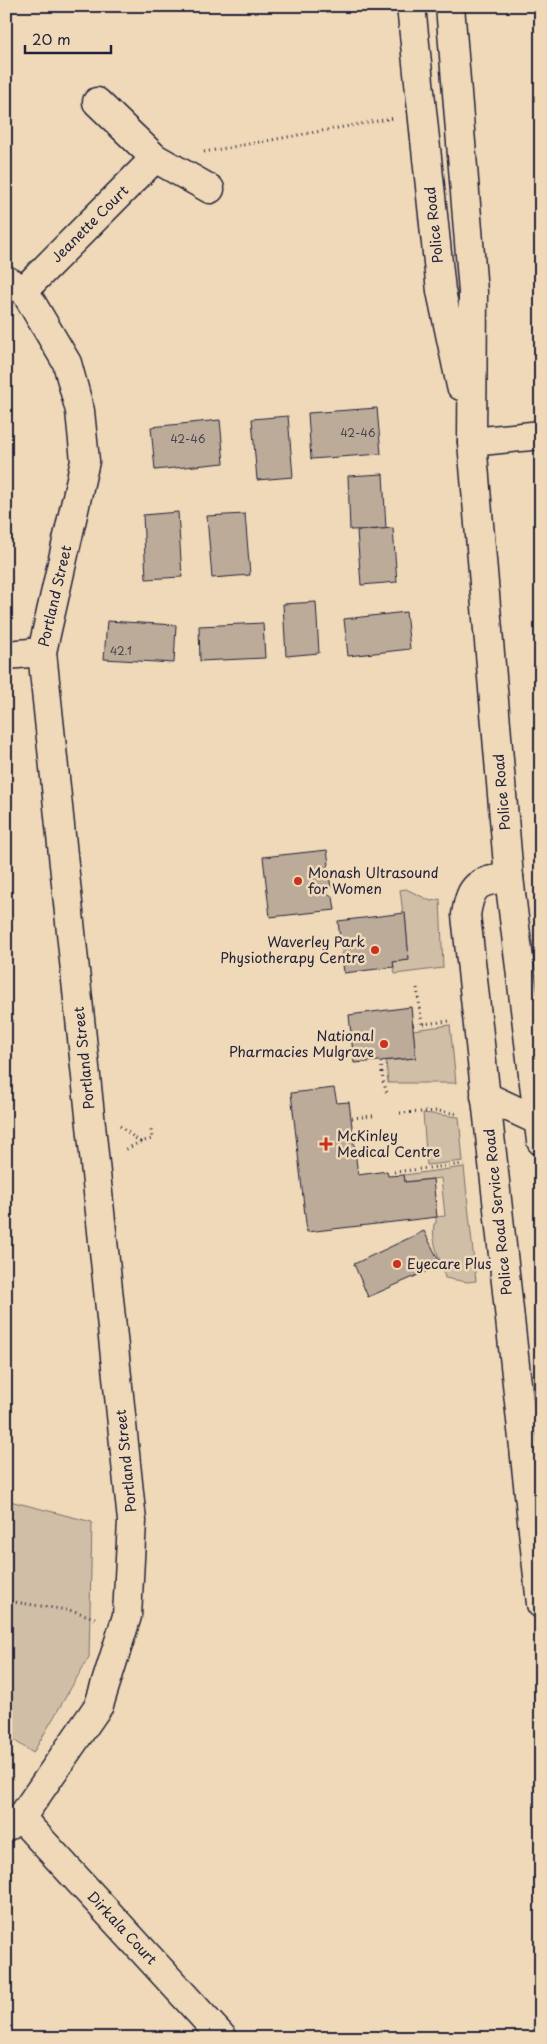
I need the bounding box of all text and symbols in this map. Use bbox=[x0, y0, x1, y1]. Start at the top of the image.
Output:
scale bar bbox=[25, 22, 111, 54]
text: 20 m bbox=[32, 27, 71, 50]
street label: Jeanette Court bbox=[46, 180, 133, 267]
street label: Police Road bbox=[419, 186, 448, 264]
house number: 42-46 bbox=[341, 424, 376, 441]
house number: 42-46 bbox=[171, 430, 206, 447]
street label: Portland Street bbox=[33, 543, 76, 649]
house number: 42.1 bbox=[110, 642, 132, 659]
street label: Police Road bbox=[488, 753, 515, 831]
place label: Monash Ultrasound for Women bbox=[308, 862, 439, 899]
marker: Monash Ultrasound for Women bbox=[292, 875, 304, 887]
place label: Waverley Park Physiotherapy Centre bbox=[220, 931, 365, 968]
marker: Waverley Park Physiotherapy Centre bbox=[369, 944, 381, 956]
street label: Portland Street bbox=[68, 1005, 99, 1111]
place label: National Pharmacies Mulgrave bbox=[229, 1025, 374, 1062]
marker: National Pharmacies Mulgrave bbox=[378, 1038, 390, 1050]
place label: McKinley Medical Centre bbox=[337, 1125, 440, 1162]
street label: Police Road Service Road bbox=[478, 1128, 517, 1296]
marker: McKinley Medical Centre bbox=[319, 1137, 333, 1151]
place label: Eyecare Plus bbox=[407, 1253, 491, 1274]
marker: Eyecare Plus bbox=[391, 1258, 403, 1270]
street label: Portland Street bbox=[110, 1408, 141, 1514]
street label: Dirkala Court bbox=[83, 1886, 162, 1969]

